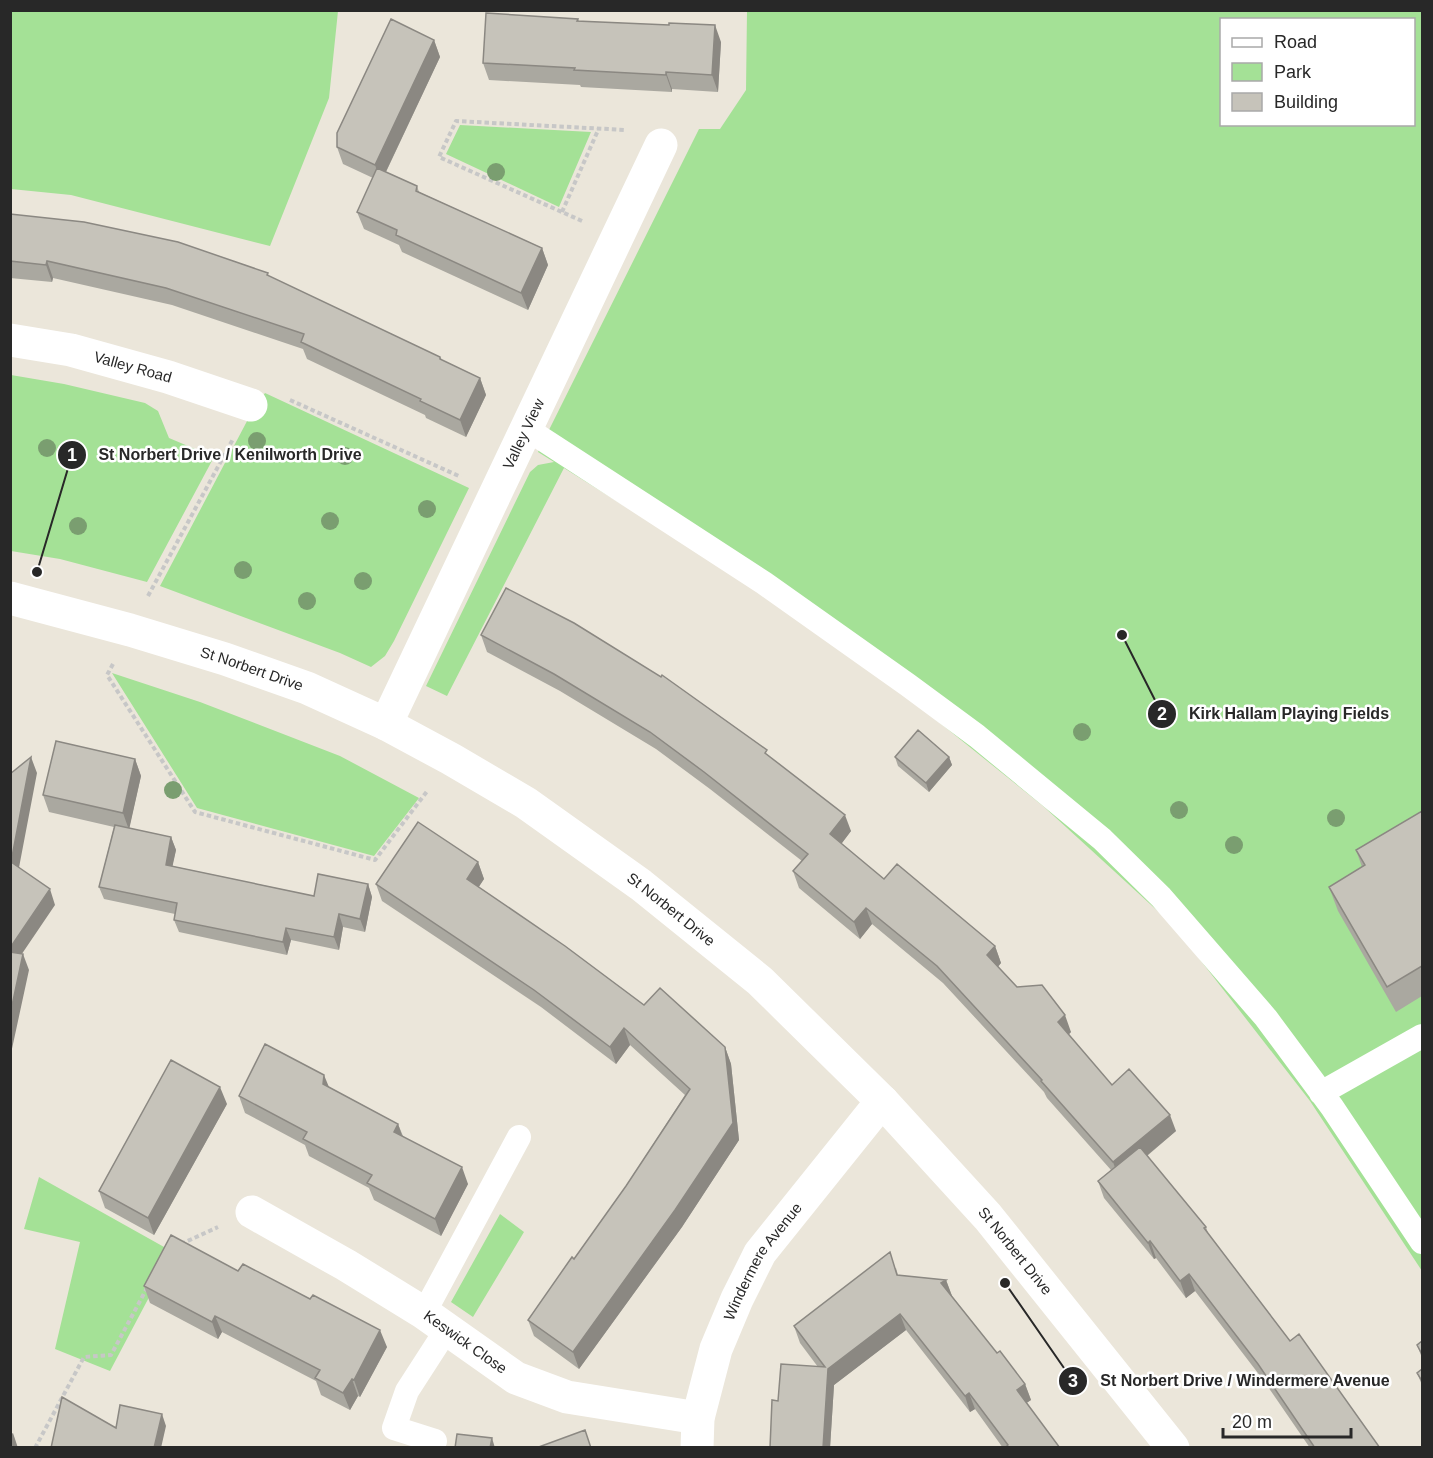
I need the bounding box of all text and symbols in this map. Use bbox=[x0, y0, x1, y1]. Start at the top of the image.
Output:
legend bbox=[1220, 18, 1415, 126]
text: Road bbox=[1274, 32, 1317, 52]
text: Park bbox=[1274, 62, 1312, 82]
text: Building bbox=[1274, 92, 1338, 112]
street label: Valley Road bbox=[92, 348, 174, 386]
street label: Valley View bbox=[499, 396, 547, 472]
callout: St Norbert Drive / Kenilworth Drive bbox=[57, 438, 374, 472]
text: 1 bbox=[67, 445, 77, 465]
text: St Norbert Drive / Kenilworth Drive bbox=[98, 446, 362, 463]
street label: St Norbert Drive bbox=[198, 643, 306, 694]
callout: Kirk Hallam Playing Fields bbox=[1147, 697, 1401, 731]
text: 2 bbox=[1157, 704, 1167, 724]
text: Kirk Hallam Playing Fields bbox=[1189, 705, 1389, 722]
street label: St Norbert Drive bbox=[624, 869, 719, 949]
street label: Windermere Avenue bbox=[720, 1199, 805, 1323]
street label: St Norbert Drive bbox=[975, 1203, 1056, 1298]
street label: Keswick Close bbox=[421, 1307, 510, 1377]
callout: St Norbert Drive / Windermere Avenue bbox=[1058, 1364, 1402, 1398]
text: 3 bbox=[1068, 1371, 1078, 1391]
text: St Norbert Drive / Windermere Avenue bbox=[1100, 1372, 1390, 1389]
scale bar bbox=[1223, 1401, 1350, 1439]
text: 20 m bbox=[1232, 1412, 1272, 1432]

